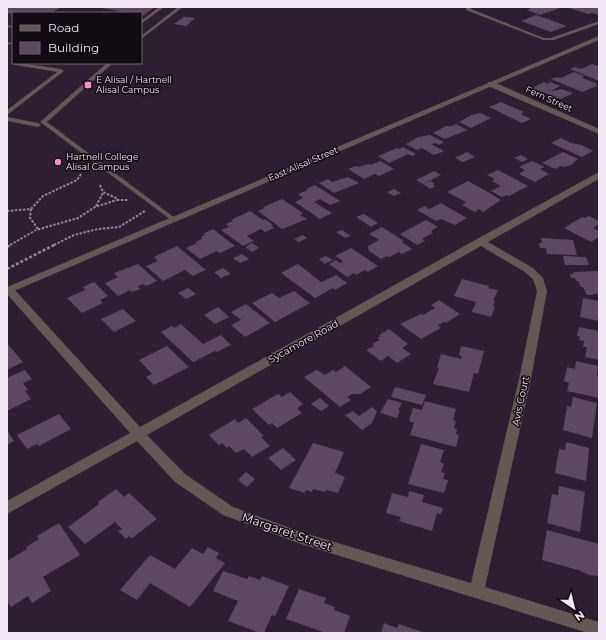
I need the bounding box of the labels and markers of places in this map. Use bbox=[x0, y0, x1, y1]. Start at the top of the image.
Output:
place label: E Alisal / Hartnell Alisal Campus bbox=[96, 74, 172, 95]
marker: E Alisal / Hartnell Alisal Campus bbox=[83, 80, 93, 90]
place label: Hartnell College Alisal Campus bbox=[66, 151, 139, 172]
marker: Hartnell College Alisal Campus bbox=[53, 157, 63, 167]

